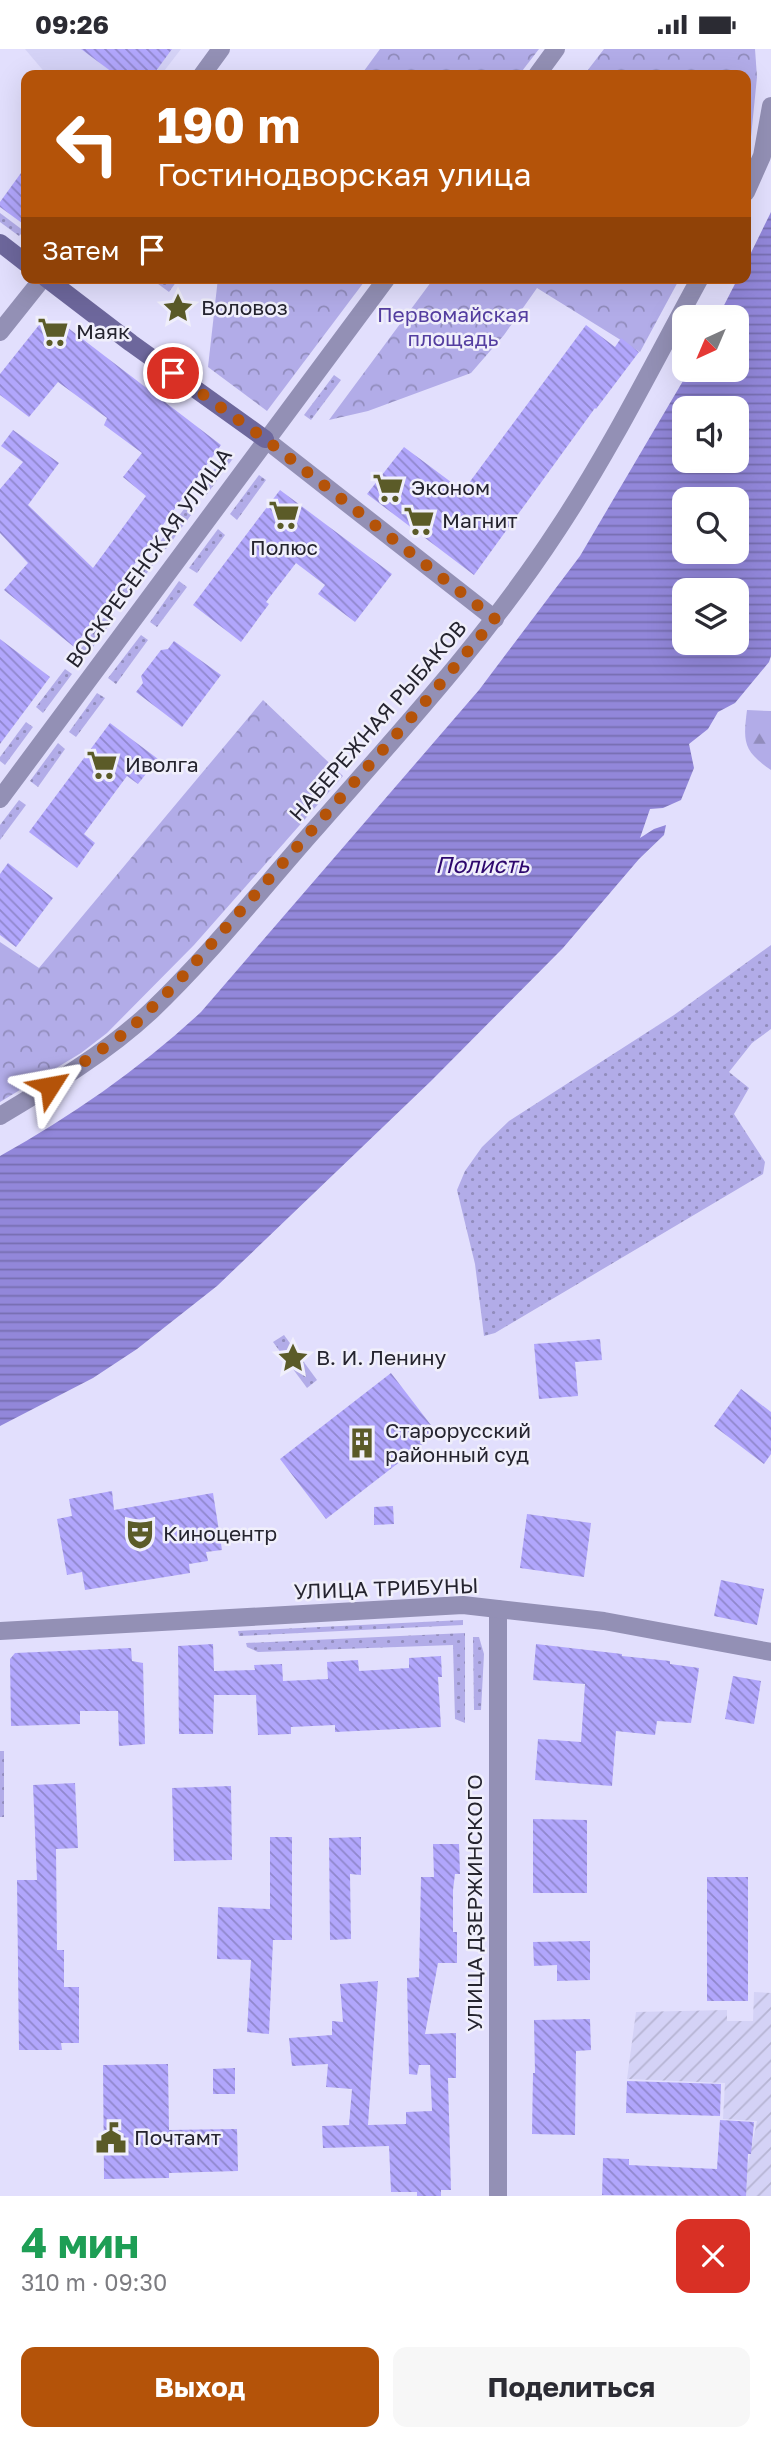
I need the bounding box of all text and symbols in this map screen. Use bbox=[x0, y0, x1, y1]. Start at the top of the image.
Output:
text: 09:26 bbox=[35, 9, 109, 40]
text: 190 m bbox=[157, 95, 300, 154]
icon: left bbox=[42, 98, 133, 189]
text: Гостинодворская улица bbox=[157, 155, 532, 193]
icon: arrive bbox=[133, 231, 171, 269]
text: Затем bbox=[42, 235, 119, 266]
place icon: Воловоз bbox=[161, 291, 195, 325]
place label: Воловоз bbox=[201, 294, 288, 320]
park label: Первомайская площадь bbox=[377, 301, 529, 351]
north arrow bbox=[672, 305, 749, 381]
map controls bbox=[672, 305, 749, 655]
supermarket icon: Маяк bbox=[36, 315, 70, 349]
place label: Маяк bbox=[76, 318, 130, 344]
pin bbox=[143, 343, 203, 403]
icon: arrive bbox=[154, 354, 192, 392]
button: sound bbox=[672, 396, 749, 473]
street label: ВОСКРЕСЕНСКАЯ УЛИЦА bbox=[60, 442, 237, 672]
supermarket icon: Эконом bbox=[371, 471, 405, 505]
place label: Эконом bbox=[411, 474, 490, 500]
button: search bbox=[672, 487, 749, 564]
supermarket icon: Полюс bbox=[267, 498, 301, 532]
supermarket icon: Магнит bbox=[402, 504, 436, 538]
place label: Магнит bbox=[442, 507, 518, 533]
place label: Полюс bbox=[250, 534, 318, 560]
button: layers bbox=[672, 578, 749, 655]
street label: НАБЕРЕЖНАЯ РЫБАКОВ bbox=[283, 615, 471, 826]
supermarket icon: Иволга bbox=[85, 748, 119, 782]
place label: Иволга bbox=[125, 751, 199, 777]
water label: Полисть bbox=[435, 850, 530, 878]
position arrow bbox=[13, 1049, 87, 1123]
place icon: В. И. Ленину bbox=[276, 1341, 310, 1375]
place label: В. И. Ленину bbox=[316, 1344, 447, 1370]
place label: Старорусский районный суд bbox=[385, 1417, 531, 1467]
building icon: Старорусский районный суд bbox=[345, 1426, 379, 1460]
theatre icon: Киноцентр bbox=[123, 1517, 157, 1551]
place label: Киноцентр bbox=[163, 1520, 277, 1546]
street label: УЛИЦА ТРИБУНЫ bbox=[293, 1572, 479, 1604]
street label: УЛИЦА ДЗЕРЖИНСКОГО bbox=[461, 1774, 487, 2032]
public building icon: Почтамт bbox=[94, 2121, 128, 2155]
place label: Почтамт bbox=[134, 2124, 221, 2150]
text: 4 мин bbox=[21, 2217, 139, 2267]
button: close bbox=[676, 2219, 750, 2293]
text: 310 m · 09:30 bbox=[21, 2268, 167, 2296]
button: Выход bbox=[21, 2347, 379, 2427]
button: Поделиться bbox=[393, 2347, 750, 2427]

